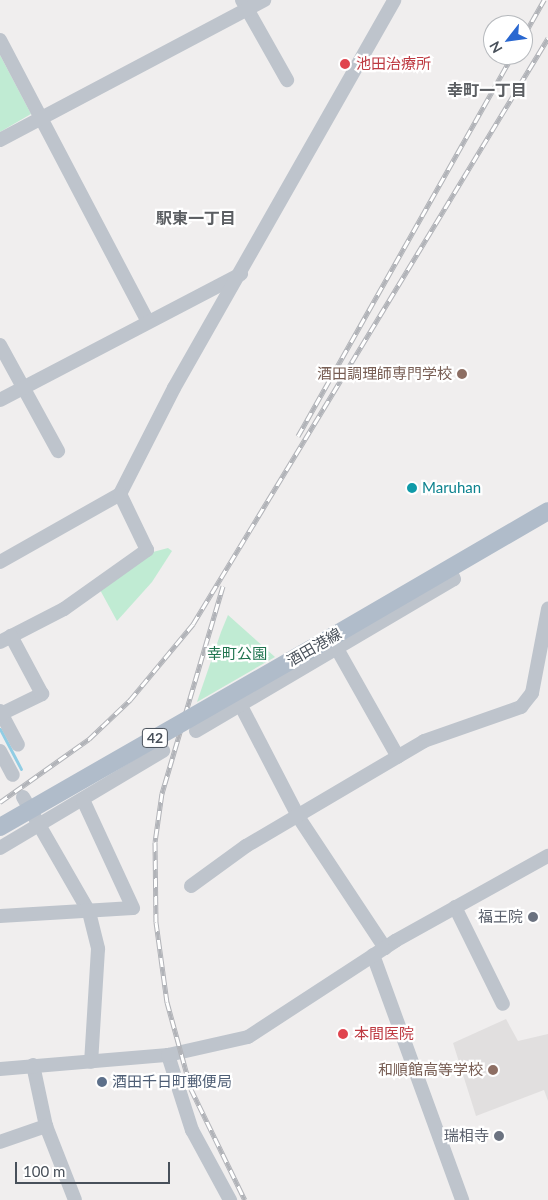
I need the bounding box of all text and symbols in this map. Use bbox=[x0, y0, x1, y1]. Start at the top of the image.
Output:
north arrow bbox=[483, 15, 533, 65]
text: N bbox=[485, 38, 506, 56]
place label: 池田治療所 bbox=[356, 55, 431, 73]
marker: 池田治療所 bbox=[338, 57, 352, 71]
district label: 幸町一丁目 bbox=[447, 80, 527, 100]
district label: 駅東一丁目 bbox=[156, 208, 236, 228]
place label: 酒田調理師専門学校 bbox=[317, 365, 452, 383]
marker: 酒田調理師専門学校 bbox=[456, 368, 468, 380]
place label: Maruhan bbox=[422, 479, 481, 497]
marker: Maruhan bbox=[406, 482, 418, 494]
street label: 酒田港線 bbox=[284, 624, 344, 670]
park label: 幸町公園 bbox=[207, 645, 267, 663]
road number: 42 bbox=[141, 726, 169, 750]
place label: 福王院 bbox=[478, 908, 523, 926]
marker: 福王院 bbox=[527, 911, 539, 923]
place label: 本間医院 bbox=[354, 1025, 414, 1043]
marker: 本間医院 bbox=[336, 1027, 350, 1041]
place label: 和順館高等学校 bbox=[378, 1061, 483, 1079]
marker: 和順館高等学校 bbox=[487, 1064, 499, 1076]
place label: 酒田千日町郵便局 bbox=[112, 1073, 232, 1091]
marker: 酒田千日町郵便局 bbox=[96, 1076, 108, 1088]
place label: 瑞相寺 bbox=[444, 1127, 489, 1145]
marker: 瑞相寺 bbox=[493, 1130, 505, 1142]
scale bar bbox=[18, 1152, 172, 1184]
text: 100 m bbox=[23, 1162, 65, 1180]

